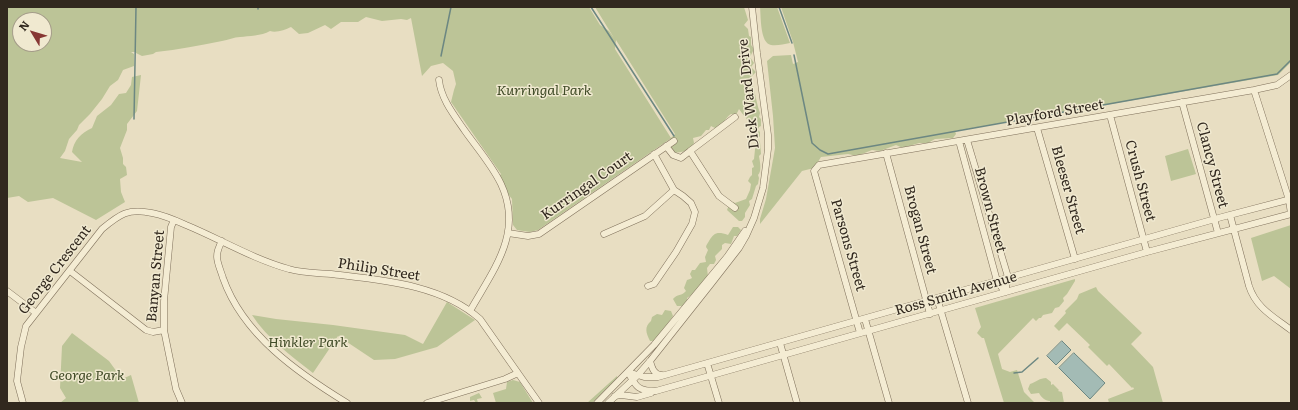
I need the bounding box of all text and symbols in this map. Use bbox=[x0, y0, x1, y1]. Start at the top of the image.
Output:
north arrow bbox=[12, 12, 52, 52]
text: N bbox=[14, 17, 32, 34]
street label: Dick Ward Drive bbox=[735, 38, 763, 150]
park label: Kurringal Park bbox=[497, 83, 591, 99]
street label: Playford Street bbox=[1005, 96, 1105, 130]
street label: Clancy Street bbox=[1192, 120, 1232, 210]
street label: Crush Street bbox=[1121, 138, 1159, 224]
street label: Bleeser Street bbox=[1047, 144, 1089, 236]
street label: Kurringal Court bbox=[538, 148, 636, 224]
street label: Brown Street bbox=[971, 165, 1009, 255]
street label: Brogan Street bbox=[900, 184, 940, 276]
street label: Parsons Street bbox=[827, 197, 869, 293]
street label: George Crescent bbox=[15, 222, 95, 318]
street label: Banyan Street bbox=[144, 229, 168, 323]
street label: Philip Street bbox=[337, 255, 421, 285]
street label: Ross Smith Avenue bbox=[893, 269, 1019, 319]
park label: Hinkler Park bbox=[268, 335, 348, 351]
park label: George Park bbox=[49, 368, 125, 384]

